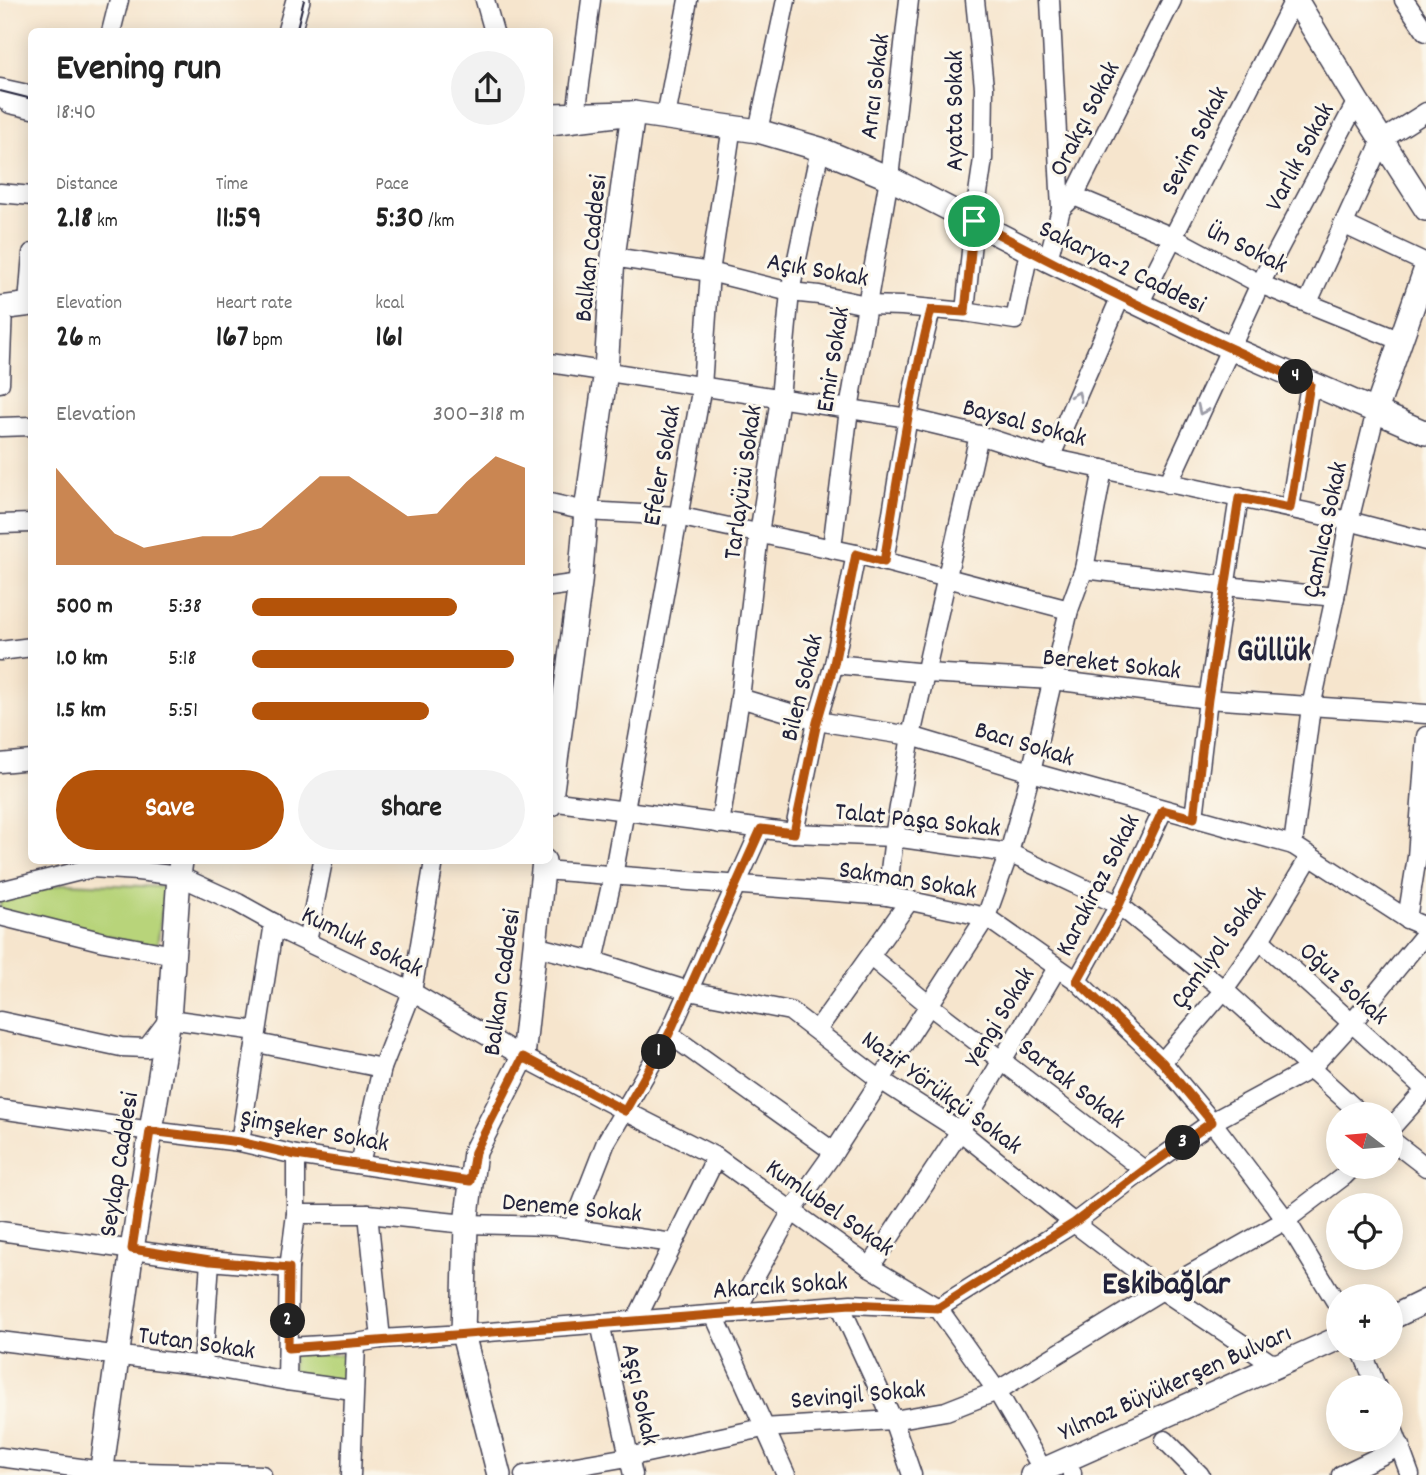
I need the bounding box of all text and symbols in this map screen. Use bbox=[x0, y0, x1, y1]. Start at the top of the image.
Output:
street label: Arıcı Sokak bbox=[852, 31, 901, 141]
text: Evening run bbox=[56, 43, 221, 98]
street label: Ayata Sokak bbox=[938, 50, 975, 172]
button: share bbox=[451, 51, 525, 125]
street label: Orakçı Sokak bbox=[1041, 55, 1131, 184]
street label: Sevim Sokak bbox=[1153, 80, 1240, 203]
text: 18:40 bbox=[56, 97, 96, 130]
street label: Varlık Sokak bbox=[1257, 97, 1345, 219]
text: Distance bbox=[56, 172, 118, 199]
text: Time bbox=[216, 172, 248, 199]
text: Pace bbox=[375, 172, 409, 199]
street label: Balkan Caddesi bbox=[566, 173, 619, 324]
pin bbox=[944, 191, 1004, 251]
text: 2.18 bbox=[56, 199, 93, 242]
text: 11:59 bbox=[216, 199, 261, 242]
text: 5:30 bbox=[375, 199, 424, 242]
icon: arrive bbox=[955, 202, 993, 240]
text: km bbox=[93, 209, 118, 236]
text: /km bbox=[424, 209, 454, 236]
street label: Sakarya-2 Caddesi bbox=[1032, 212, 1211, 325]
street label: Ün Sokak bbox=[1200, 214, 1293, 285]
street label: Açık Sokak bbox=[764, 244, 871, 299]
text: Elevation bbox=[56, 291, 122, 318]
text: Heart rate bbox=[216, 291, 292, 318]
text: kcal bbox=[375, 291, 404, 318]
street label: Emir Sokak bbox=[808, 304, 861, 415]
text: 26 bbox=[56, 318, 84, 361]
text: 167 bbox=[216, 318, 248, 361]
text: 161 bbox=[375, 318, 403, 361]
text: m bbox=[84, 328, 101, 355]
text: bpm bbox=[248, 328, 283, 355]
pin: 4 bbox=[1278, 360, 1314, 394]
text: 4 bbox=[1292, 363, 1299, 390]
street label: Baysal Sokak bbox=[958, 390, 1090, 459]
one-way arrow bbox=[1069, 391, 1083, 403]
text: Elevation bbox=[56, 399, 136, 432]
text: 300–318 m bbox=[433, 399, 525, 432]
street label: Efeler Sokak bbox=[635, 402, 692, 529]
street label: Tarlayüzü Sokak bbox=[715, 403, 774, 562]
one-way arrow bbox=[1196, 403, 1210, 415]
street label: Çamlıca Sokak bbox=[1294, 458, 1359, 601]
text: 500 m bbox=[56, 591, 113, 624]
text: 5:38 bbox=[168, 591, 202, 624]
street label: Bilen Sokak bbox=[772, 630, 835, 745]
district label: Güllük bbox=[1237, 630, 1311, 677]
street label: Bereket Sokak bbox=[1041, 640, 1183, 691]
text: 1.0 km bbox=[56, 643, 108, 676]
text: 5:18 bbox=[168, 643, 197, 676]
text: 1.5 km bbox=[56, 695, 106, 728]
text: 5:51 bbox=[168, 695, 198, 728]
street label: Bacı Sokak bbox=[970, 713, 1078, 778]
button: Save bbox=[56, 770, 284, 850]
button: Share bbox=[298, 770, 525, 850]
street label: Talat Paşa Sokak bbox=[833, 794, 1002, 849]
street label: Karakiraz Sokak bbox=[1047, 808, 1151, 963]
street label: Sakman Sokak bbox=[836, 852, 979, 911]
street label: Çamlıyol Sokak bbox=[1163, 879, 1277, 1017]
street label: Kumluk Sokak bbox=[294, 898, 429, 989]
street label: Balkan Caddesi bbox=[475, 906, 532, 1058]
street label: Oğuz Sokak bbox=[1289, 934, 1396, 1035]
street label: Yengi Sokak bbox=[956, 960, 1046, 1075]
street label: Nazif Yörükçü Sokak bbox=[853, 1023, 1029, 1165]
street label: Sartak Sokak bbox=[1009, 1031, 1133, 1139]
pin: 1 bbox=[642, 1034, 676, 1070]
text: 1 bbox=[656, 1038, 661, 1065]
street label: Seylap Caddesi bbox=[91, 1089, 150, 1240]
street label: Şimşeker Sokak bbox=[237, 1101, 392, 1164]
north arrow bbox=[1326, 1102, 1404, 1180]
map controls bbox=[1326, 1102, 1403, 1452]
pin: 3 bbox=[1166, 1126, 1200, 1160]
text: 3 bbox=[1178, 1129, 1187, 1156]
street label: Kumlubel Sokak bbox=[757, 1151, 901, 1267]
street label: Deneme Sokak bbox=[500, 1185, 643, 1234]
button: locate bbox=[1326, 1193, 1403, 1270]
district label: Eskibağlar bbox=[1102, 1263, 1231, 1310]
street label: Akarcık Sokak bbox=[712, 1264, 849, 1311]
button: + bbox=[1326, 1284, 1403, 1361]
pin: 2 bbox=[270, 1304, 306, 1338]
text: 2 bbox=[283, 1307, 292, 1334]
street label: Yılmaz Büyükerşen Bulvarı bbox=[1053, 1316, 1298, 1452]
street label: Tutan Sokak bbox=[136, 1318, 257, 1371]
street label: Aşçı Sokak bbox=[610, 1340, 667, 1449]
street label: Sevingil Sokak bbox=[789, 1372, 927, 1421]
button: − bbox=[1326, 1375, 1403, 1452]

